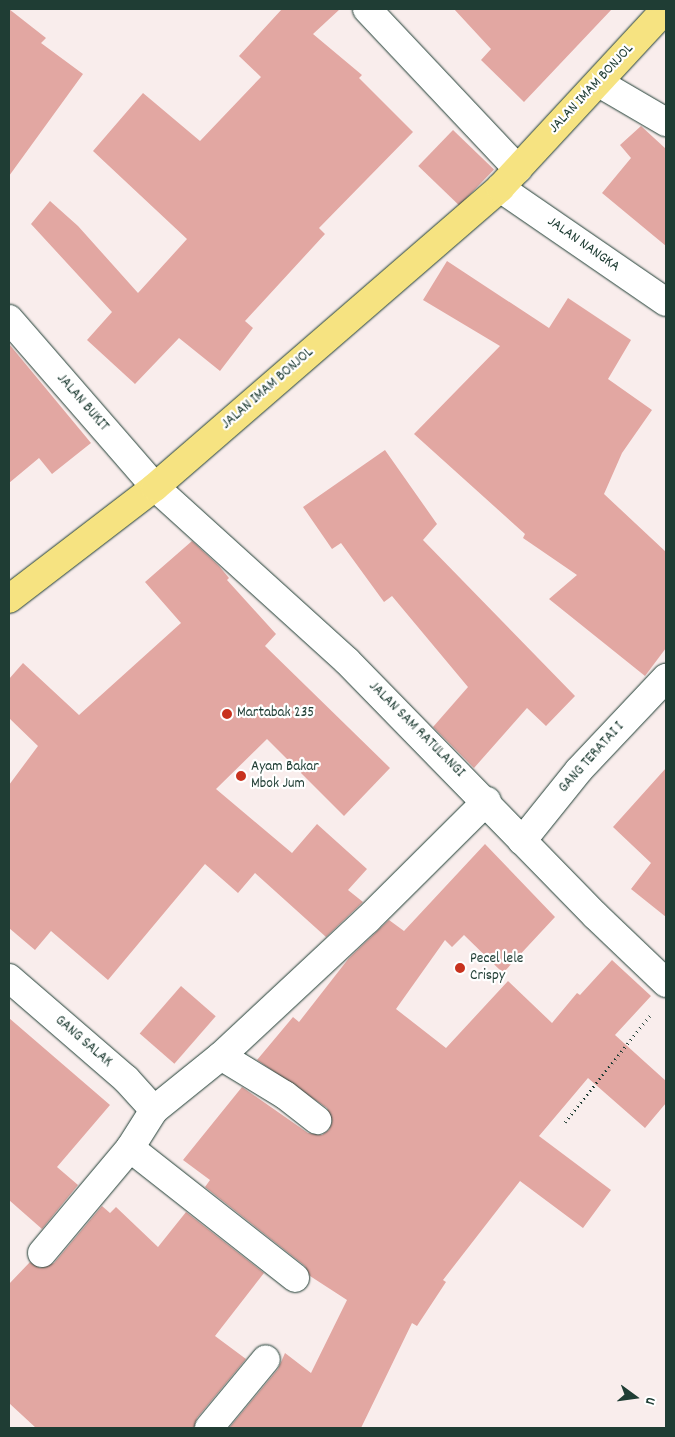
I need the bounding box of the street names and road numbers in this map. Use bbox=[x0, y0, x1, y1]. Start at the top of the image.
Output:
street label: JALAN IMAM BONJOL bbox=[546, 40, 638, 138]
street label: JALAN NANGKA bbox=[543, 213, 623, 277]
street label: JALAN IMAM BONJOL bbox=[218, 344, 318, 434]
street label: JALAN BUKIT bbox=[52, 370, 112, 436]
street label: JALAN SAM RATULANGI bbox=[364, 678, 468, 782]
street label: GANG TERATAI I bbox=[555, 719, 629, 797]
street label: GANG SALAK bbox=[51, 1012, 115, 1072]

